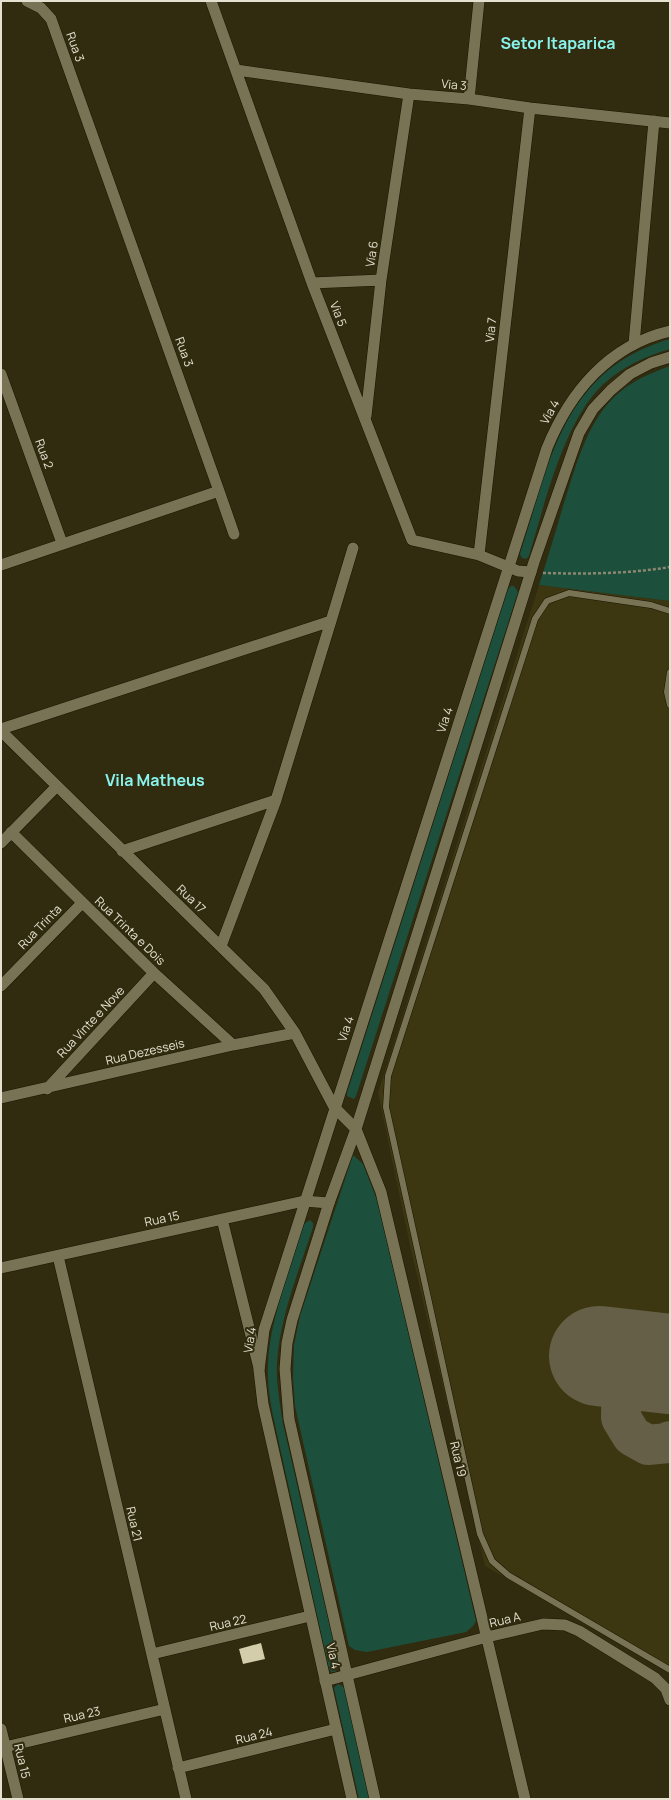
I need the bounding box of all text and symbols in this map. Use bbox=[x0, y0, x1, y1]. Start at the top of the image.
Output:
street label: Rua 3 bbox=[62, 30, 89, 64]
district label: Setor Itaparica bbox=[501, 32, 615, 54]
street label: Via 3 bbox=[441, 75, 467, 94]
street label: Via 6 bbox=[361, 240, 382, 268]
street label: Via 5 bbox=[326, 299, 351, 329]
street label: Via 7 bbox=[481, 317, 500, 343]
street label: Rua 3 bbox=[171, 335, 198, 369]
street label: Via 4 bbox=[536, 396, 563, 427]
street label: Rua 2 bbox=[31, 437, 58, 471]
street label: Via 4 bbox=[432, 705, 457, 735]
district label: Vila Matheus bbox=[105, 769, 205, 791]
street label: Rua 17 bbox=[173, 881, 210, 917]
street label: Rua Trinta e Dois bbox=[91, 893, 169, 969]
street label: Rua Trinta bbox=[14, 901, 65, 953]
street label: Rua Vinte e Nove bbox=[53, 982, 128, 1061]
street label: Via 4 bbox=[333, 1014, 358, 1044]
street label: Rua Dezesseis bbox=[104, 1034, 186, 1069]
street label: Rua 15 bbox=[143, 1207, 181, 1231]
street label: Via 4 bbox=[239, 1326, 260, 1354]
street label: Rua 19 bbox=[446, 1439, 471, 1478]
street label: Rua 21 bbox=[122, 1505, 147, 1543]
street label: Rua A bbox=[488, 1608, 522, 1631]
street label: Rua 22 bbox=[208, 1610, 248, 1635]
street label: Via 4 bbox=[322, 1641, 345, 1670]
street label: Rua 23 bbox=[62, 1702, 102, 1727]
street label: Rua 24 bbox=[234, 1723, 274, 1748]
street label: Rua 15 bbox=[10, 1742, 35, 1780]

